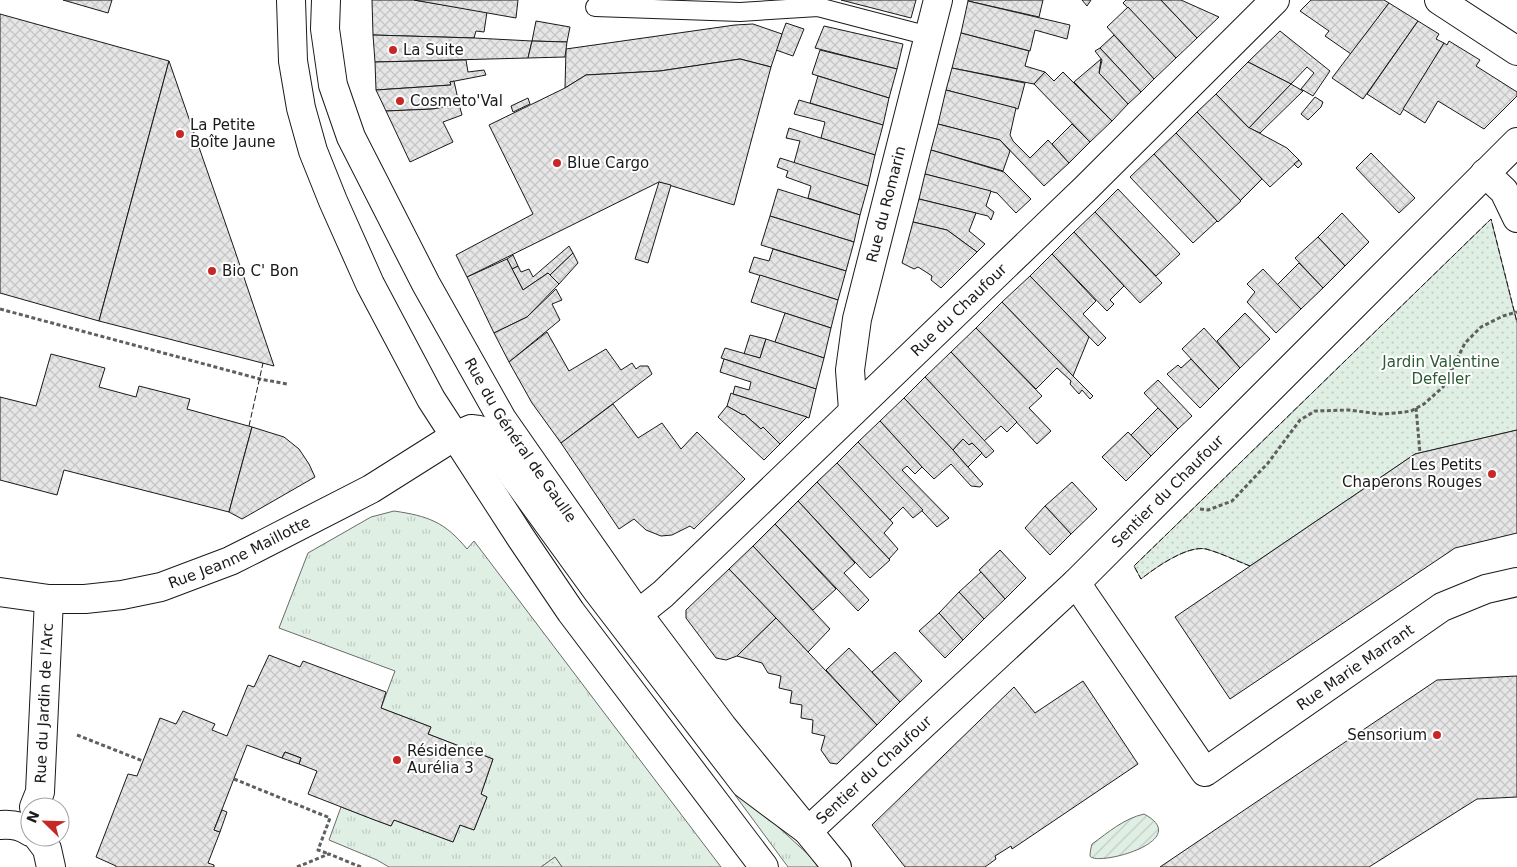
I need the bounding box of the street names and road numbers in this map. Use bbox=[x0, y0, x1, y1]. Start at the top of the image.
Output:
street label: Rue du Romarin bbox=[863, 144, 910, 264]
street label: Rue du Chaufour bbox=[907, 259, 1011, 360]
street label: Rue du Général de Gaulle bbox=[460, 355, 580, 526]
street label: Sentier du Chaufour bbox=[1108, 431, 1228, 551]
street label: Rue Jeanne Maillotte bbox=[166, 513, 313, 592]
street label: Rue Marie Marrant bbox=[1293, 620, 1417, 714]
street label: Rue du Jardin de l'Arc bbox=[31, 622, 57, 784]
street label: Sentier du Chaufour bbox=[812, 712, 936, 828]

